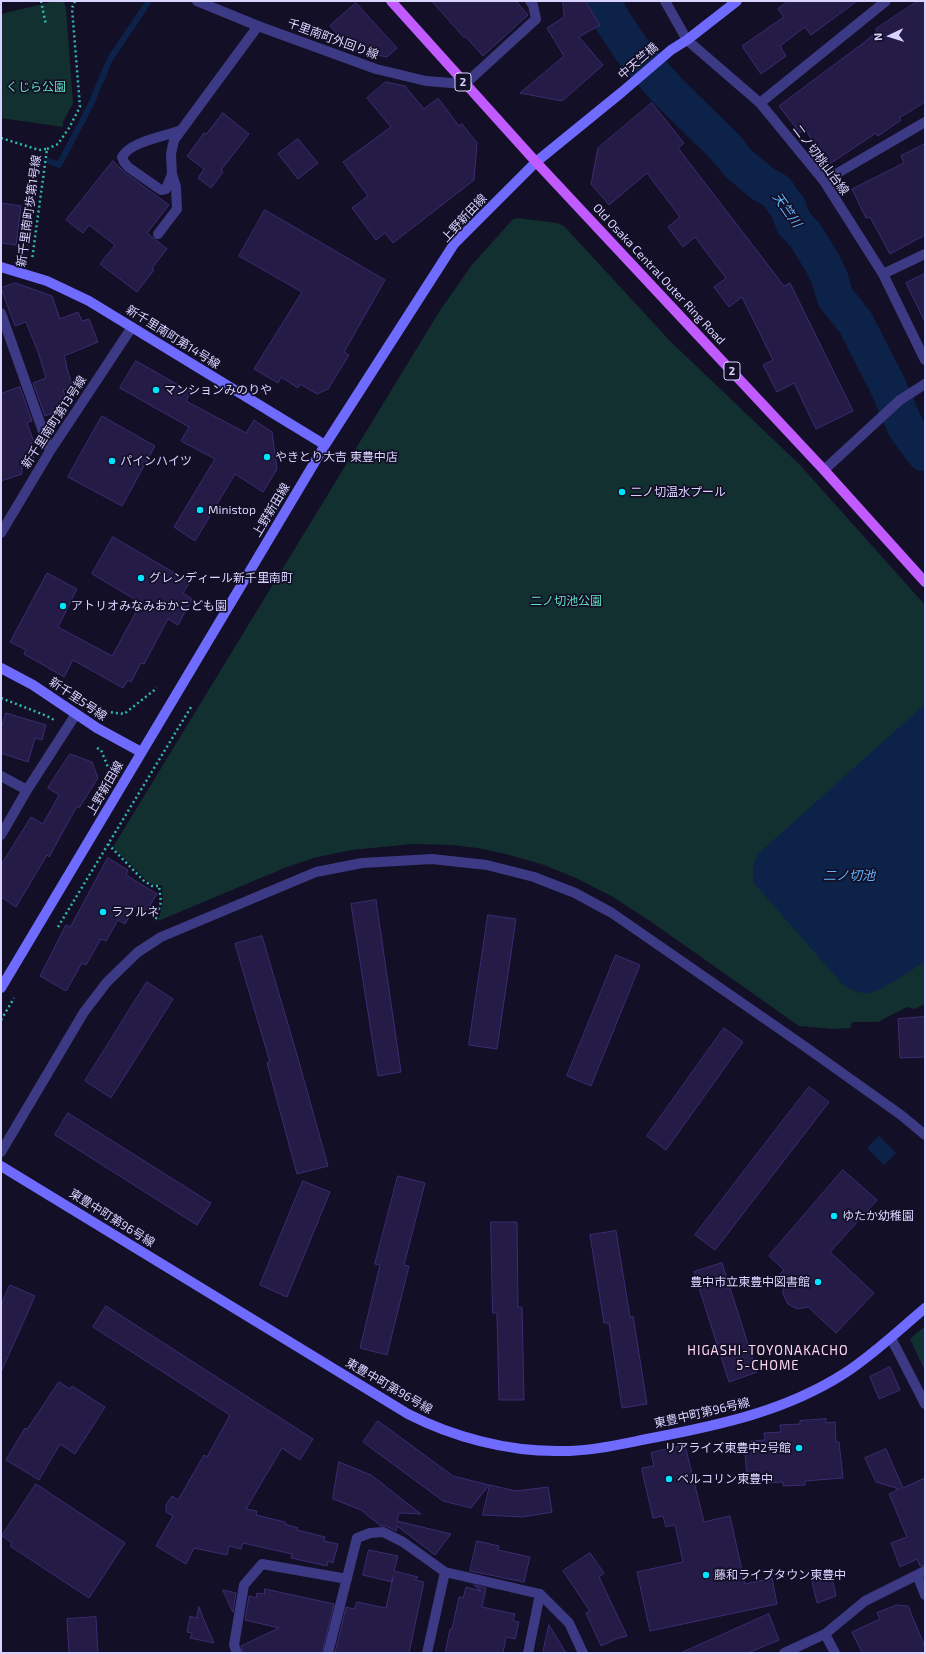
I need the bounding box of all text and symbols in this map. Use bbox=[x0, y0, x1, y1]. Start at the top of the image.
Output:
street label: 千里南町外回り線 bbox=[285, 16, 381, 62]
north arrow bbox=[870, 16, 910, 56]
text: N bbox=[871, 32, 884, 41]
street label: 中天竺橋 bbox=[615, 40, 661, 82]
road number: 2 bbox=[455, 73, 471, 91]
park label: くじら公園 bbox=[6, 80, 66, 94]
street label: 二ノ切桃山台線 bbox=[790, 122, 852, 198]
street label: 新千里南町歩第1号線 bbox=[14, 154, 44, 268]
water label: 天竺川 bbox=[769, 190, 805, 230]
street label: 上野新田線 bbox=[438, 191, 490, 245]
street label: Old Osaka Central Outer Ring Road bbox=[590, 201, 728, 347]
street label: 新千里南町第14号線 bbox=[123, 302, 223, 372]
road number: 2 bbox=[724, 362, 740, 380]
street label: 新千里南町第13号線 bbox=[19, 373, 89, 471]
place label: マンションみのりや bbox=[164, 383, 272, 397]
marker: マンションみのりや bbox=[151, 385, 161, 395]
place label: やきとり大吉 東豊中店 bbox=[275, 450, 398, 464]
marker: やきとり大吉 東豊中店 bbox=[262, 452, 272, 462]
place label: パインハイツ bbox=[120, 454, 192, 468]
marker: パインハイツ bbox=[107, 456, 117, 466]
street label: 上野新田線 bbox=[249, 481, 293, 539]
place label: 二ノ切温水プール bbox=[630, 485, 726, 499]
marker: 二ノ切温水プール bbox=[617, 487, 627, 497]
place label: Ministop bbox=[208, 503, 256, 517]
marker: Ministop bbox=[195, 505, 205, 515]
place label: グレンディール新千里南町 bbox=[149, 571, 293, 585]
marker: グレンディール新千里南町 bbox=[136, 573, 146, 583]
park label: 二ノ切池公園 bbox=[530, 594, 602, 608]
place label: アトリオみなみおかこども園 bbox=[71, 599, 227, 613]
marker: アトリオみなみおかこども園 bbox=[58, 601, 68, 611]
street label: 新千里5号線 bbox=[46, 674, 110, 724]
street label: 上野新田線 bbox=[84, 758, 126, 818]
water label: 二ノ切池 bbox=[823, 868, 875, 884]
place label: ラフルネ bbox=[111, 905, 159, 919]
marker: ラフルネ bbox=[98, 907, 108, 917]
street label: 東豊中町第96号線 bbox=[67, 1186, 157, 1250]
place label: ゆたか幼稚園 bbox=[842, 1209, 914, 1223]
marker: ゆたか幼稚園 bbox=[829, 1211, 839, 1221]
place label: 豊中市立東豊中図書館 bbox=[690, 1275, 810, 1289]
marker: 豊中市立東豊中図書館 bbox=[813, 1277, 823, 1287]
district label: HIGASHI-TOYONAKACHO 5-CHOME bbox=[687, 1343, 849, 1374]
street label: 東豊中町第96号線 bbox=[343, 1355, 435, 1417]
street label: 東豊中町第96号線 bbox=[653, 1395, 751, 1431]
place label: リアライズ東豊中2号館 bbox=[664, 1441, 791, 1455]
marker: リアライズ東豊中2号館 bbox=[794, 1443, 804, 1453]
place label: ベルコリン東豊中 bbox=[677, 1472, 773, 1486]
marker: ベルコリン東豊中 bbox=[664, 1474, 674, 1484]
place label: 藤和ライブタウン東豊中 bbox=[714, 1568, 846, 1582]
marker: 藤和ライブタウン東豊中 bbox=[701, 1570, 711, 1580]

